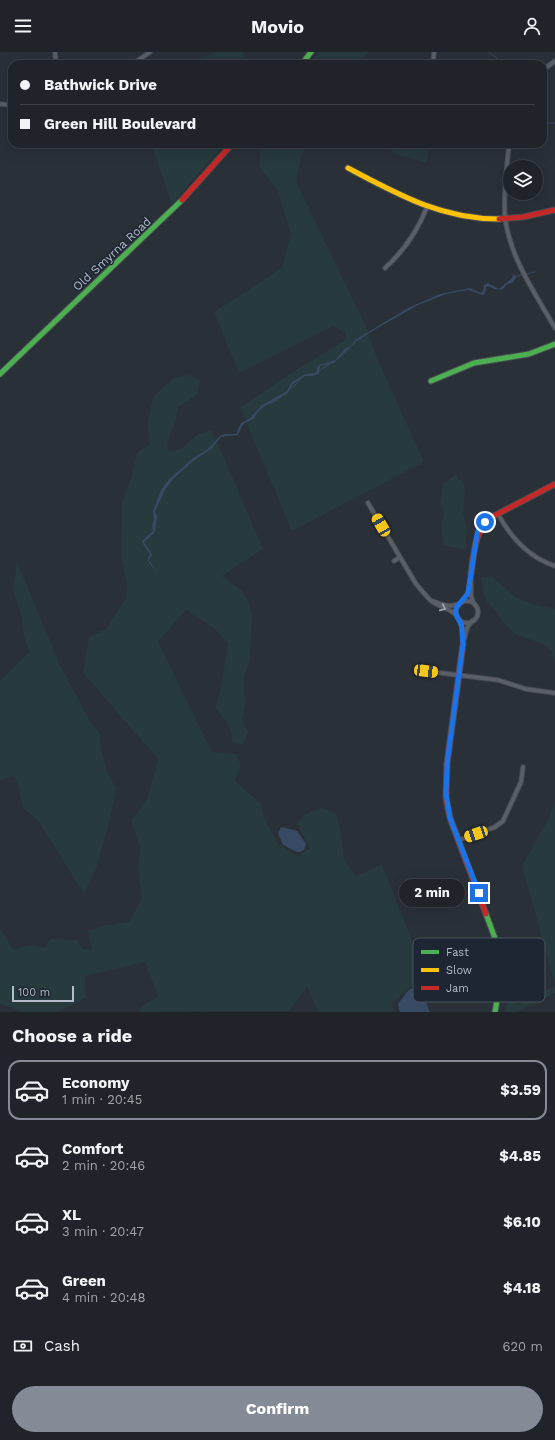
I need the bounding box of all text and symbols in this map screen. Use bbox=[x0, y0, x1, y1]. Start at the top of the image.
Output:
icon: menu bbox=[12, 15, 34, 37]
icon: person bbox=[521, 15, 543, 37]
text: Movio bbox=[251, 16, 304, 37]
text: Bathwick Drive bbox=[44, 76, 157, 94]
text: Green Hill Boulevard bbox=[44, 115, 196, 133]
map controls bbox=[503, 160, 543, 200]
button: layers bbox=[503, 160, 543, 200]
street label: Old Smyrna Road bbox=[70, 214, 154, 294]
car bbox=[370, 512, 392, 538]
route start bbox=[476, 513, 494, 531]
one-way arrow bbox=[438, 603, 446, 611]
car bbox=[413, 664, 439, 678]
car bbox=[463, 824, 489, 844]
callout: 2 min bbox=[399, 879, 465, 907]
route end bbox=[470, 884, 488, 902]
text: 2 min bbox=[414, 885, 450, 900]
legend bbox=[413, 938, 545, 1002]
text: Fast bbox=[446, 946, 469, 959]
text: Slow bbox=[446, 964, 472, 977]
text: Jam bbox=[446, 982, 469, 995]
scale bar bbox=[12, 984, 74, 1003]
text: 100 m bbox=[18, 986, 50, 999]
text: Choose a ride bbox=[12, 1025, 132, 1046]
icon: car bbox=[14, 1072, 50, 1108]
text: Economy bbox=[62, 1074, 129, 1092]
text: $3.59 bbox=[500, 1081, 541, 1099]
text: 1 min · 20:45 bbox=[62, 1092, 142, 1107]
icon: car bbox=[14, 1138, 50, 1174]
text: Comfort bbox=[62, 1140, 123, 1158]
text: $4.85 bbox=[499, 1147, 541, 1165]
text: 2 min · 20:46 bbox=[62, 1158, 145, 1173]
icon: car bbox=[14, 1204, 50, 1240]
text: XL bbox=[62, 1206, 81, 1224]
text: $6.10 bbox=[503, 1213, 541, 1231]
text: 3 min · 20:47 bbox=[62, 1224, 144, 1239]
icon: car bbox=[14, 1270, 50, 1306]
text: Green bbox=[62, 1272, 106, 1290]
text: $4.18 bbox=[503, 1279, 541, 1297]
text: 4 min · 20:48 bbox=[62, 1290, 146, 1305]
icon: cash bbox=[12, 1335, 34, 1357]
text: Cash bbox=[44, 1337, 80, 1355]
text: 620 m bbox=[503, 1339, 543, 1354]
button: Confirm bbox=[12, 1386, 543, 1432]

